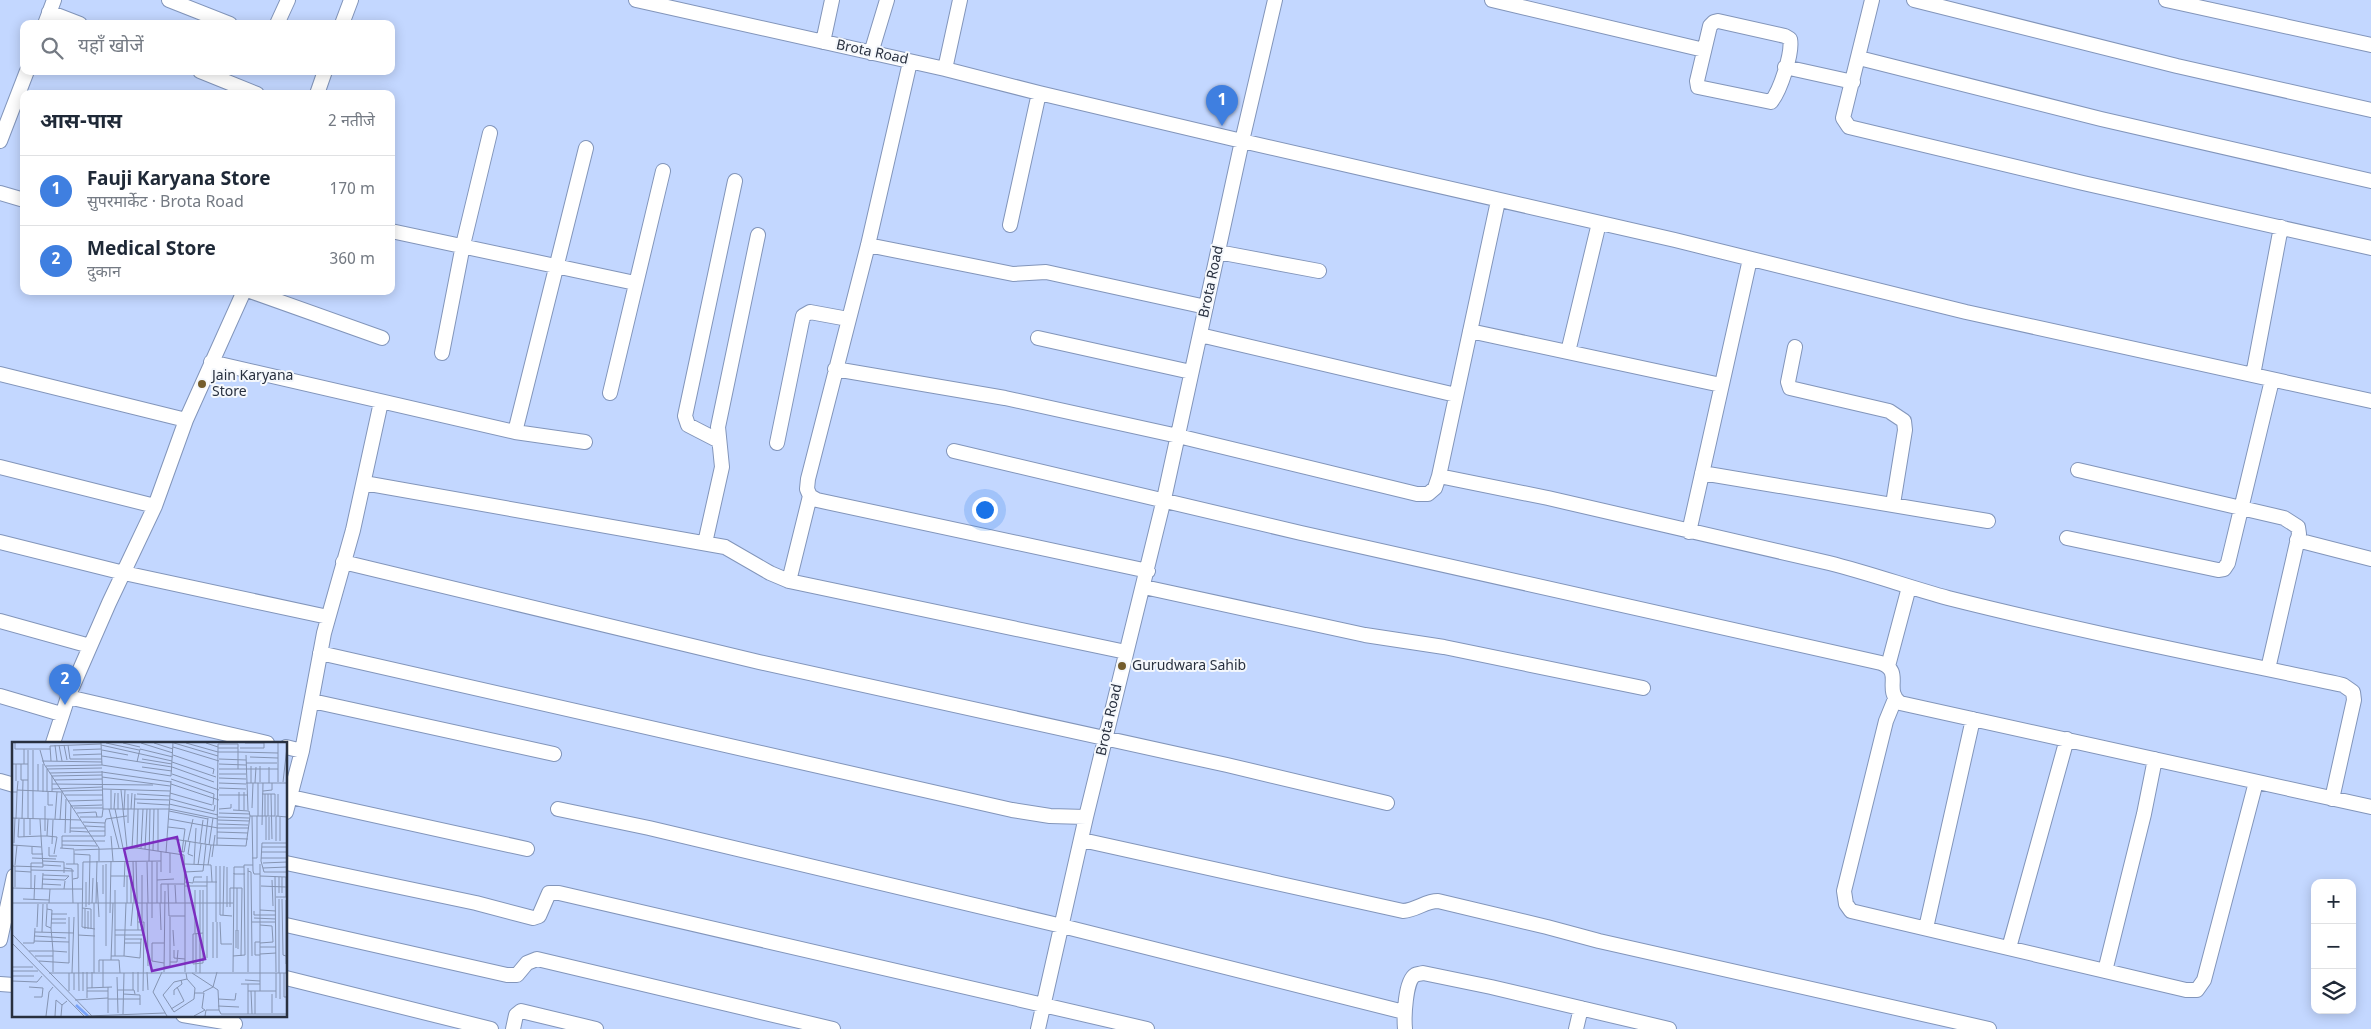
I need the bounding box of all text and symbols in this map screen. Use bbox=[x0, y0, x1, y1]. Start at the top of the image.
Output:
search box bbox=[20, 20, 395, 75]
icon: search bbox=[38, 34, 66, 62]
text: यहाँ खोजें bbox=[78, 35, 144, 60]
street label: Brota Road bbox=[834, 36, 910, 70]
pin: 1 bbox=[1206, 85, 1238, 126]
text: आस-पास bbox=[40, 109, 122, 137]
text: 2 नतीजे bbox=[328, 112, 375, 133]
text: Fauji Karyana Store bbox=[87, 168, 271, 193]
text: 1 bbox=[51, 180, 61, 201]
text: 170 m bbox=[329, 180, 375, 201]
text: सुपरमार्केट · Brota Road bbox=[87, 193, 244, 214]
text: Medical Store bbox=[87, 238, 216, 263]
street label: Brota Road bbox=[1195, 244, 1229, 320]
text: 2 bbox=[51, 250, 61, 271]
text: 360 m bbox=[329, 250, 375, 271]
text: दुकान bbox=[87, 263, 121, 284]
place label: Jain Karyana Store bbox=[210, 367, 293, 402]
marker: Jain Karyana Store bbox=[196, 378, 208, 390]
your location bbox=[972, 497, 998, 523]
place label: Gurudwara Sahib bbox=[1132, 657, 1246, 676]
marker: Gurudwara Sahib bbox=[1116, 660, 1128, 672]
pin: 2 bbox=[49, 664, 81, 705]
street label: Brota Road bbox=[1093, 682, 1127, 758]
inset map bbox=[12, 742, 288, 1016]
map controls bbox=[2311, 879, 2356, 1014]
button: + bbox=[2311, 879, 2356, 924]
button: − bbox=[2311, 924, 2356, 969]
button: layers bbox=[2311, 969, 2356, 1014]

